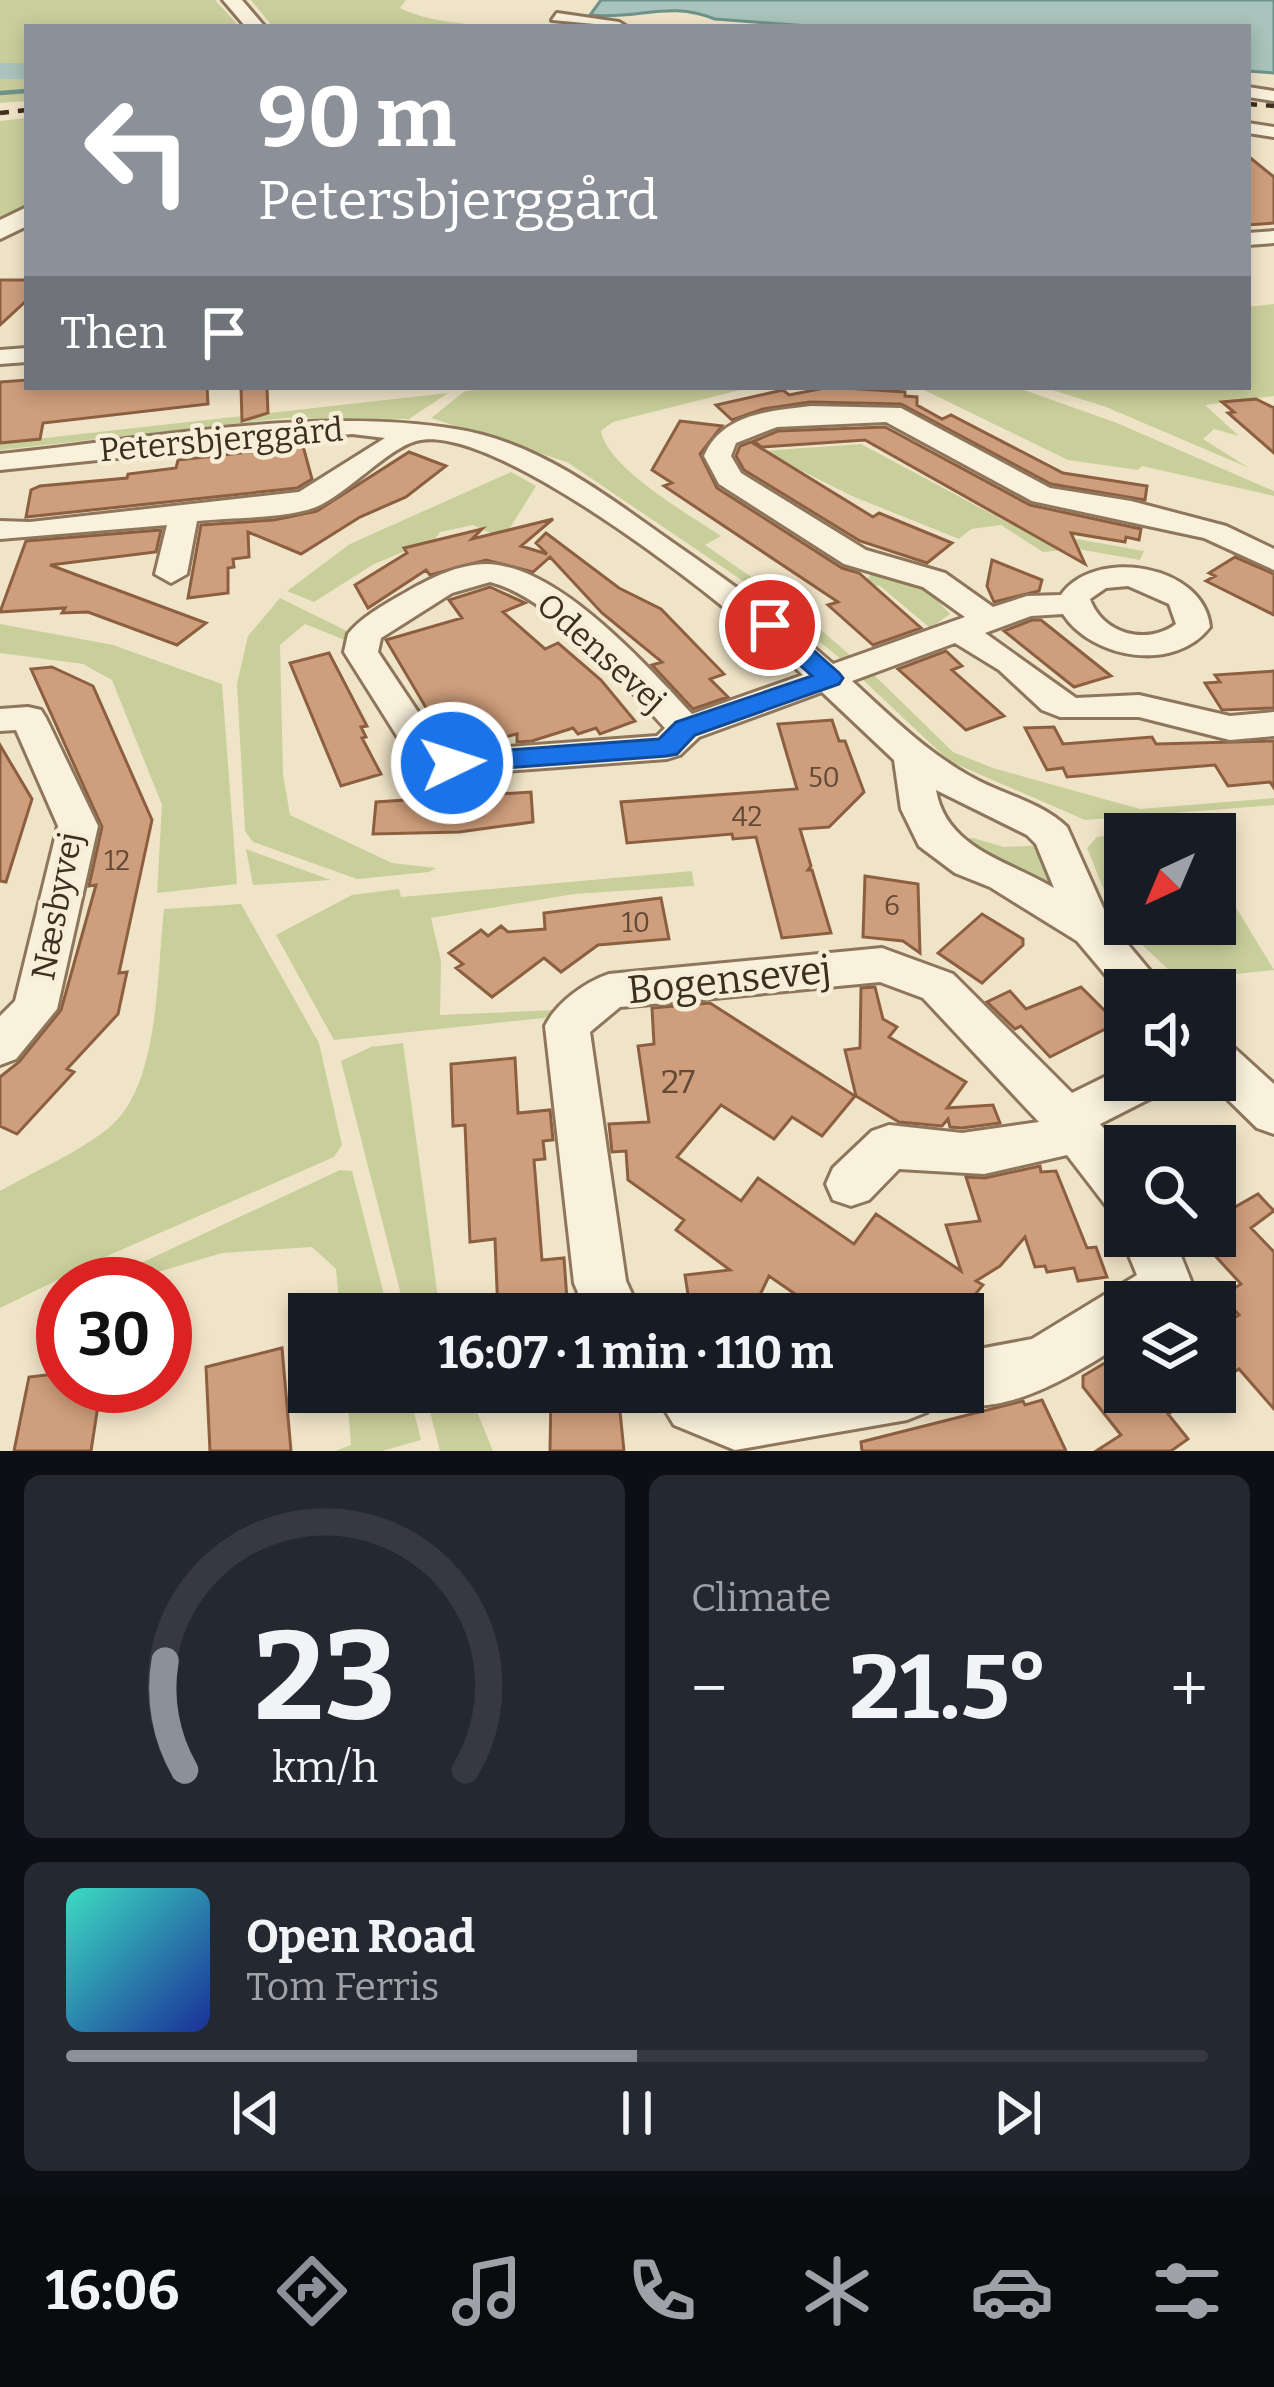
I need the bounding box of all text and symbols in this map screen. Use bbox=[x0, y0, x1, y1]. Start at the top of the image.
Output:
text: 90 m bbox=[258, 67, 456, 168]
icon: left bbox=[60, 72, 216, 228]
text: Petersbjerggård bbox=[258, 169, 659, 233]
icon: arrive bbox=[191, 300, 257, 366]
text: Then bbox=[60, 306, 167, 360]
street label: Petersbjerggård bbox=[97, 409, 345, 471]
pin bbox=[719, 574, 821, 676]
street label: Odensevej bbox=[529, 585, 674, 721]
icon: arrive bbox=[737, 592, 803, 658]
position arrow bbox=[389, 700, 515, 826]
house number: 50 bbox=[808, 762, 840, 794]
house number: 42 bbox=[732, 801, 762, 833]
north arrow bbox=[1104, 813, 1236, 945]
map controls bbox=[1104, 813, 1236, 1413]
street label: Næsbyvej bbox=[23, 829, 91, 984]
house number: 12 bbox=[104, 845, 130, 877]
house number: 6 bbox=[884, 890, 900, 922]
house number: 10 bbox=[622, 907, 650, 939]
street label: Bogensevej bbox=[625, 946, 833, 1014]
button: sound bbox=[1104, 969, 1236, 1101]
house number: 27 bbox=[661, 1062, 695, 1102]
button: search bbox=[1104, 1125, 1236, 1257]
speed limit sign: 30 bbox=[36, 1257, 192, 1413]
button: layers bbox=[1104, 1281, 1236, 1413]
text: 16:07 · 1 min · 110 m bbox=[439, 1326, 833, 1380]
text: Climate bbox=[691, 1575, 831, 1621]
text: 23 bbox=[253, 1602, 396, 1752]
text: 21.5° bbox=[849, 1634, 1048, 1742]
text: − bbox=[691, 1649, 727, 1728]
text: + bbox=[1170, 1649, 1208, 1728]
text: km/h bbox=[271, 1741, 378, 1792]
text: Open Road bbox=[246, 1910, 475, 1964]
text: Tom Ferris bbox=[246, 1964, 439, 2010]
icon: previous bbox=[223, 2080, 289, 2146]
icon: pause bbox=[604, 2080, 670, 2146]
icon: next bbox=[985, 2080, 1051, 2146]
icon: directions bbox=[270, 2249, 354, 2333]
icon: music bbox=[445, 2249, 529, 2333]
icon: phone bbox=[620, 2249, 704, 2333]
icon: climate bbox=[795, 2249, 879, 2333]
icon: car bbox=[970, 2249, 1054, 2333]
icon: filters bbox=[1145, 2249, 1229, 2333]
text: 16:06 bbox=[45, 2259, 179, 2323]

